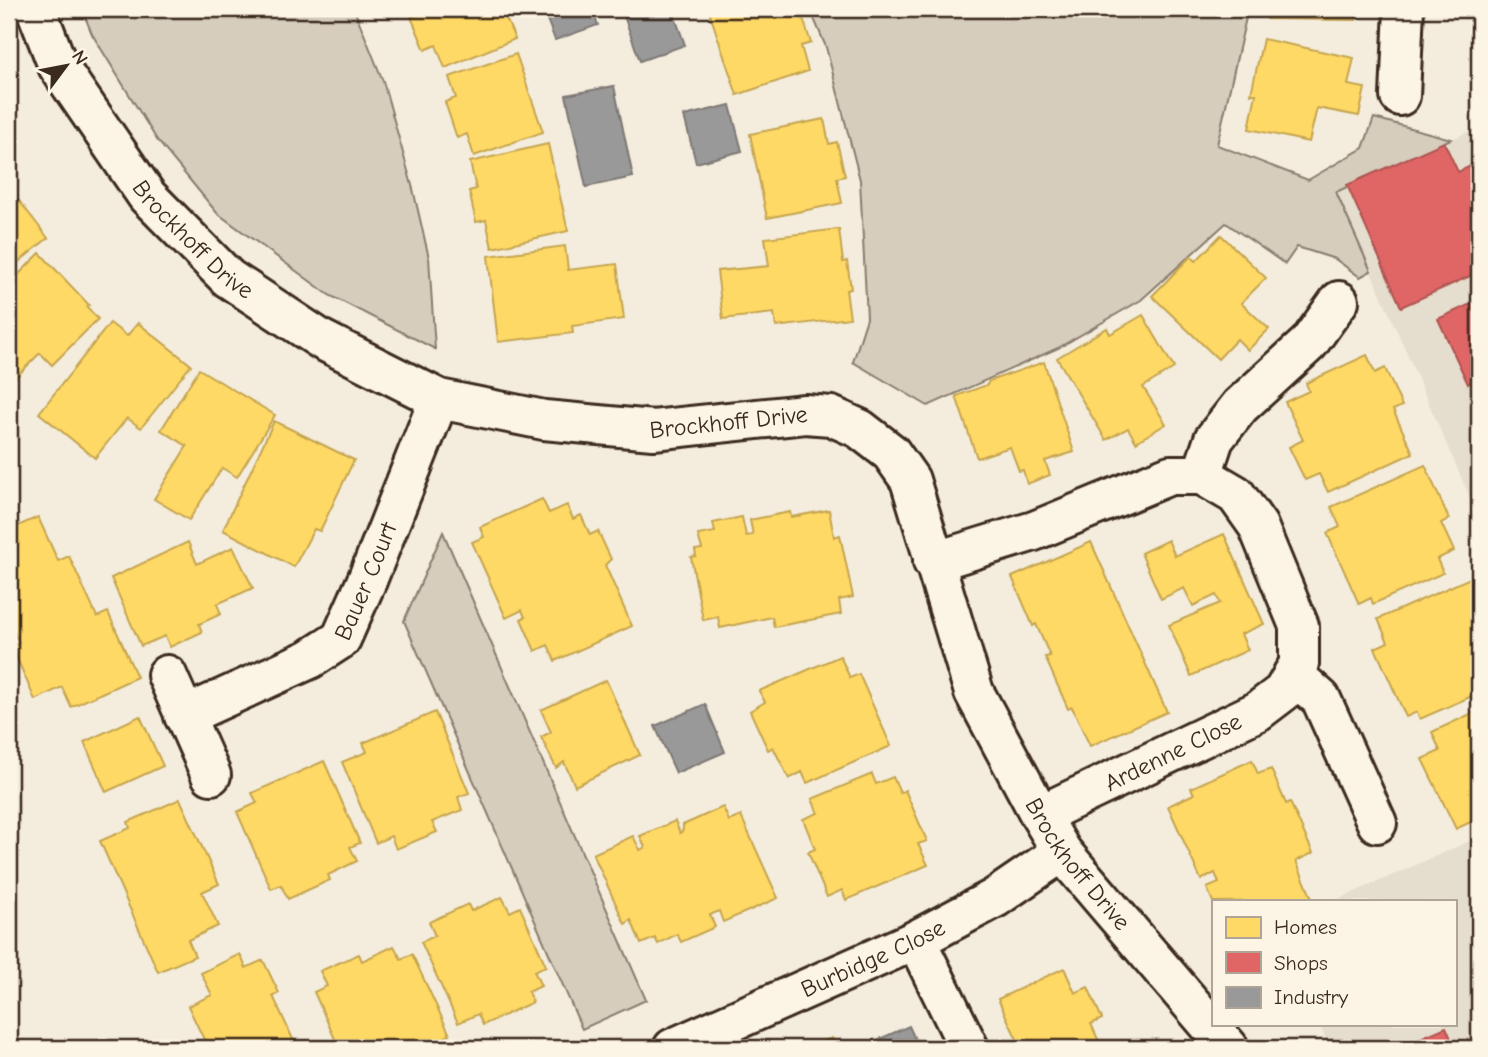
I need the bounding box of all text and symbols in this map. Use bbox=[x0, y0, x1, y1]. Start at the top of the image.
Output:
north arrow bbox=[32, 32, 102, 102]
text: N bbox=[67, 46, 92, 69]
street label: Brockhoff Drive bbox=[126, 175, 259, 305]
street label: Brockhoff Drive bbox=[648, 400, 809, 444]
street label: Bauer Court bbox=[328, 517, 403, 644]
street label: Ardenne Close bbox=[1100, 707, 1246, 797]
street label: Brockhoff Drive bbox=[1019, 793, 1136, 936]
legend bbox=[1212, 900, 1456, 1026]
street label: Burbidge Close bbox=[797, 913, 950, 1003]
text: Homes bbox=[1274, 915, 1337, 939]
text: Shops bbox=[1274, 951, 1328, 975]
text: Industry bbox=[1274, 985, 1349, 1009]

